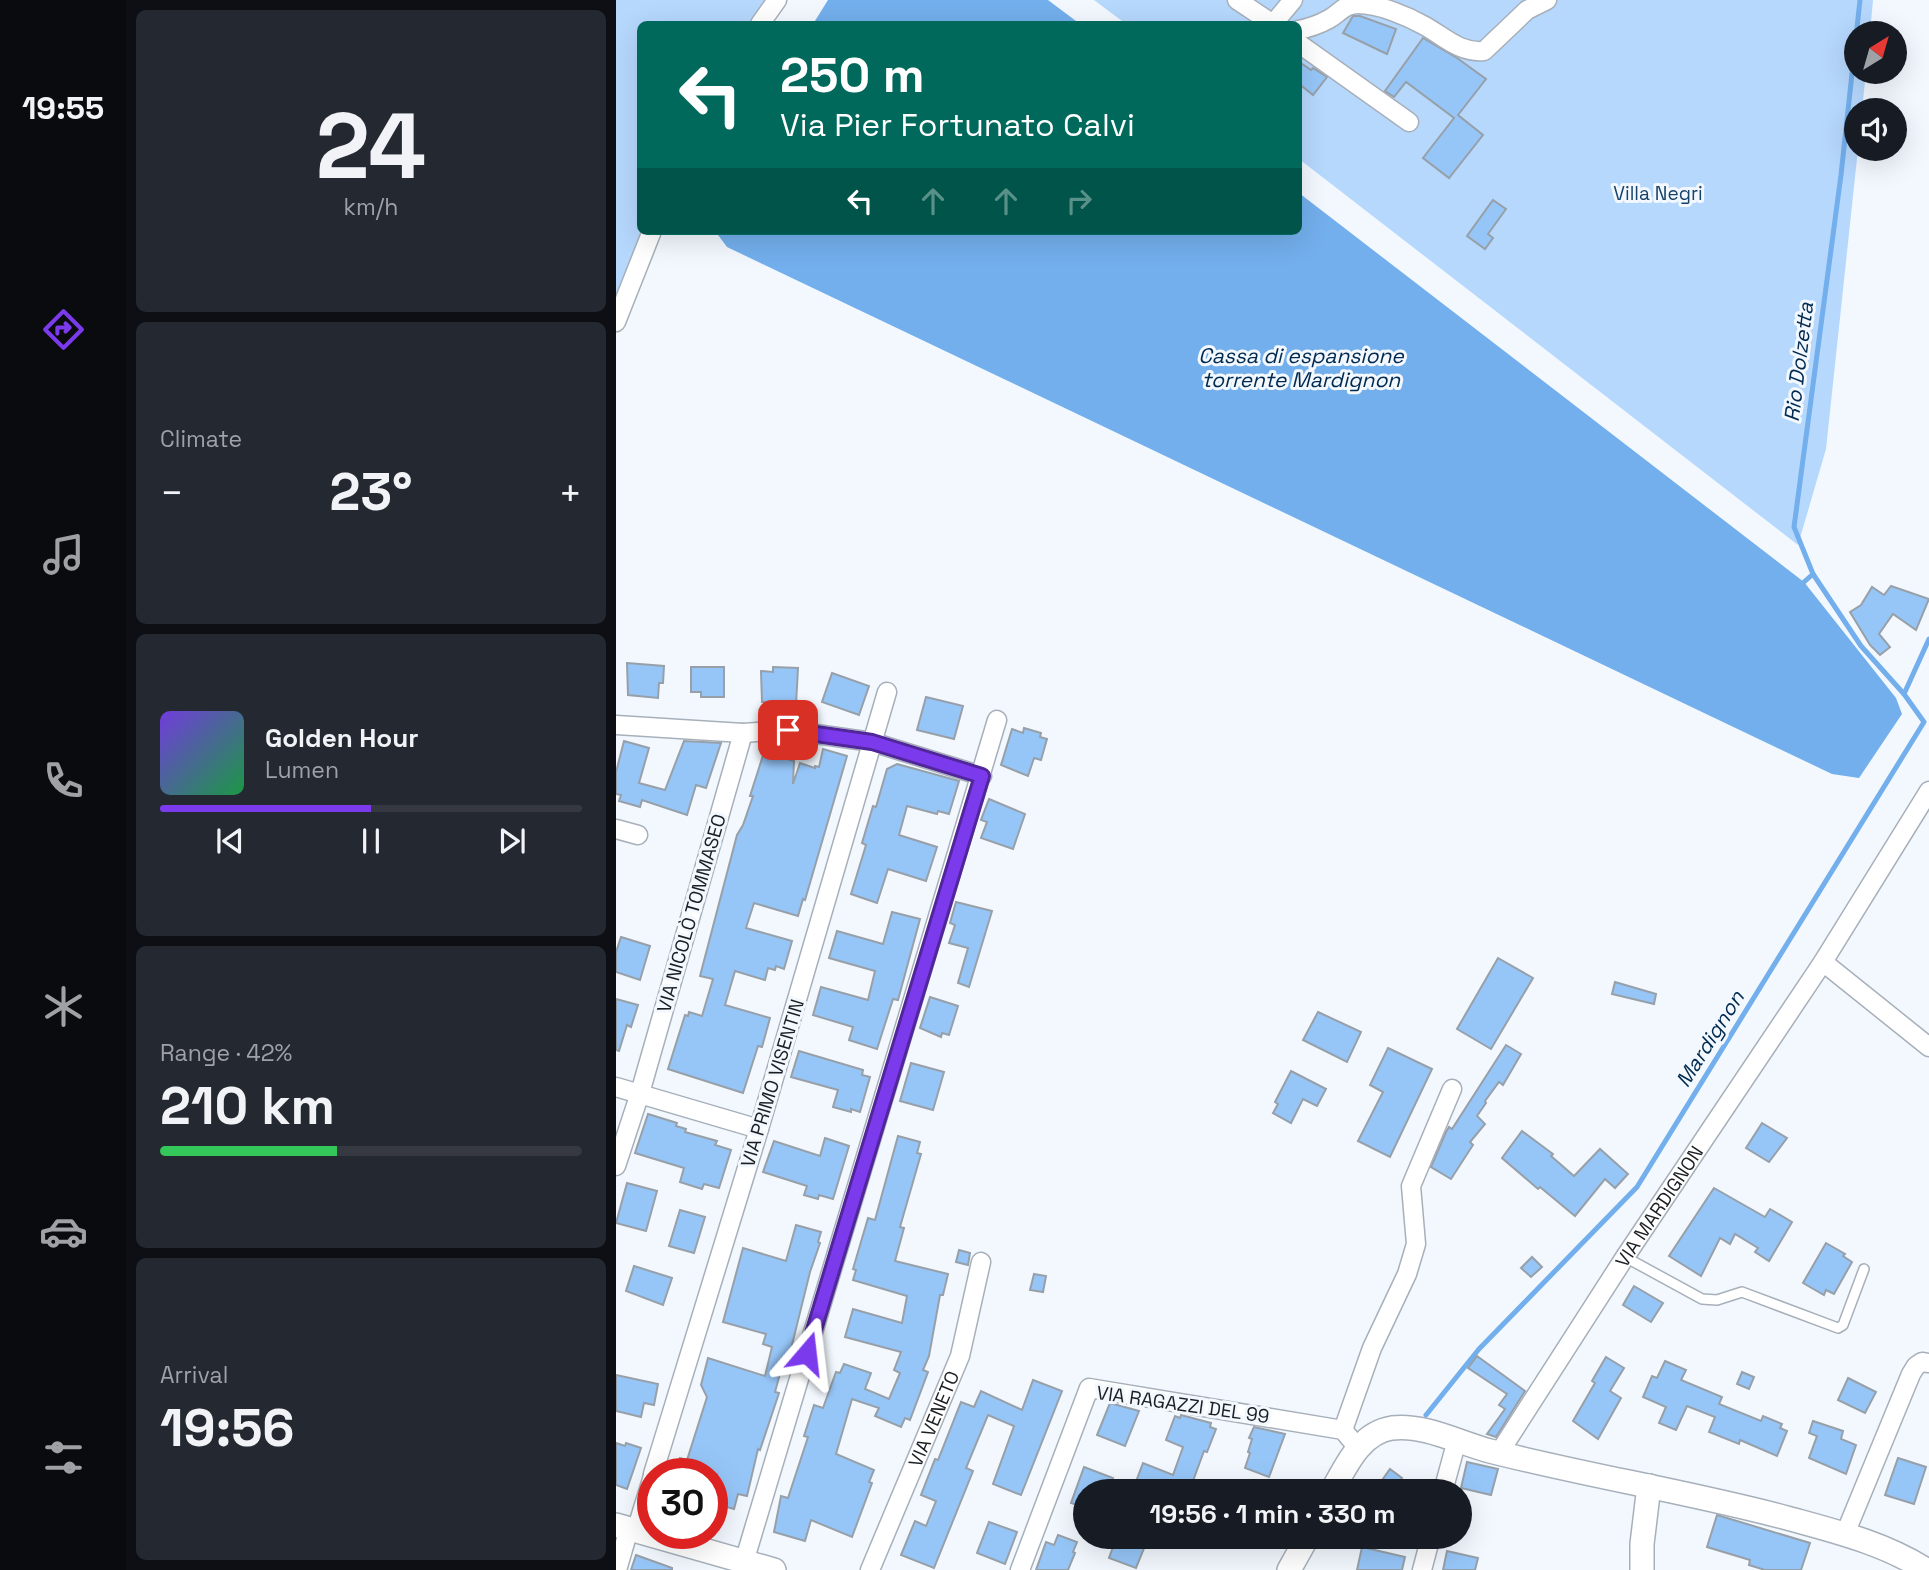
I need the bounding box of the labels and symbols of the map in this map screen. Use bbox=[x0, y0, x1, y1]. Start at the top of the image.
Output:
north arrow bbox=[1844, 21, 1908, 84]
park label: Villa Negri bbox=[1613, 181, 1703, 206]
water label: Rio Dolzetta bbox=[1778, 300, 1819, 423]
water label: Cassa di espansione torrente Mardignon bbox=[1198, 342, 1405, 393]
pin bbox=[758, 700, 818, 760]
street label: VIA NICOLÒ TOMMASEO bbox=[651, 811, 732, 1015]
water label: Mardignon bbox=[1669, 985, 1750, 1092]
street label: VIA PRIMO VISENTIN bbox=[735, 996, 810, 1170]
street label: VIA MARDIGNON bbox=[1610, 1141, 1709, 1272]
position arrow bbox=[770, 1316, 844, 1390]
street label: VIA VENETO bbox=[903, 1367, 965, 1471]
street label: VIA RAGAZZI DEL 99 bbox=[1095, 1380, 1271, 1429]
speed limit sign: 30 bbox=[637, 1458, 728, 1549]

